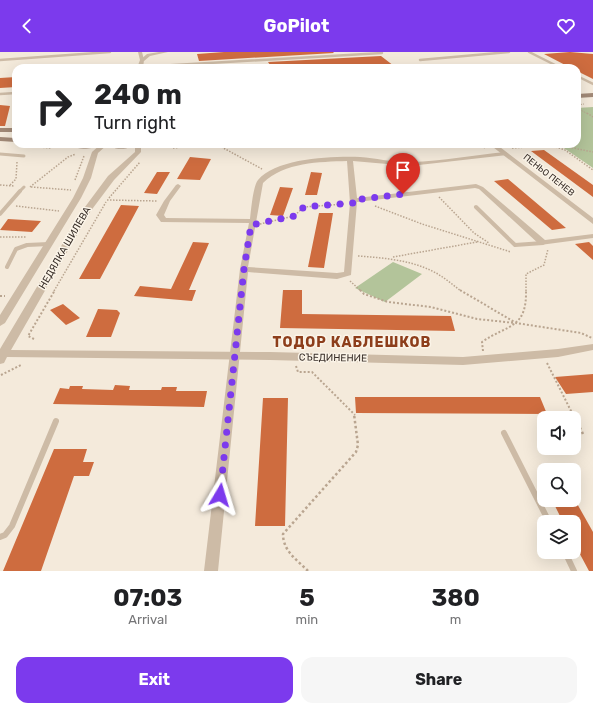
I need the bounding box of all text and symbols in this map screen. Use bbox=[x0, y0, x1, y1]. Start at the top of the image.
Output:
icon: back bbox=[16, 15, 38, 37]
text: GoPilot bbox=[264, 15, 329, 37]
icon: heart bbox=[555, 15, 577, 37]
text: 240 m bbox=[94, 78, 182, 111]
icon: right bbox=[28, 80, 80, 132]
text: Turn right bbox=[94, 112, 176, 134]
street label: ПЕНЬО ПЕНЕВ bbox=[522, 152, 576, 198]
pin bbox=[386, 153, 420, 194]
icon: arrive bbox=[392, 159, 414, 181]
street label: НЕДЯЛКА ШИЛЕВА bbox=[37, 204, 94, 291]
district label: ТОДОР КАБЛЕШКОВ bbox=[273, 334, 431, 351]
street label: СЪЕДИНЕНИЕ bbox=[299, 351, 367, 365]
map controls bbox=[537, 411, 581, 559]
button: sound bbox=[537, 411, 581, 455]
button: search bbox=[537, 463, 581, 507]
position arrow bbox=[199, 474, 241, 516]
button: layers bbox=[537, 515, 581, 559]
text: 07:03 bbox=[113, 584, 182, 612]
text: 5 bbox=[299, 584, 315, 612]
text: 380 bbox=[431, 584, 480, 612]
text: Arrival bbox=[128, 612, 167, 627]
text: min bbox=[296, 612, 318, 627]
text: m bbox=[450, 612, 461, 627]
button: Exit bbox=[16, 657, 293, 703]
button: Share bbox=[301, 657, 577, 703]

